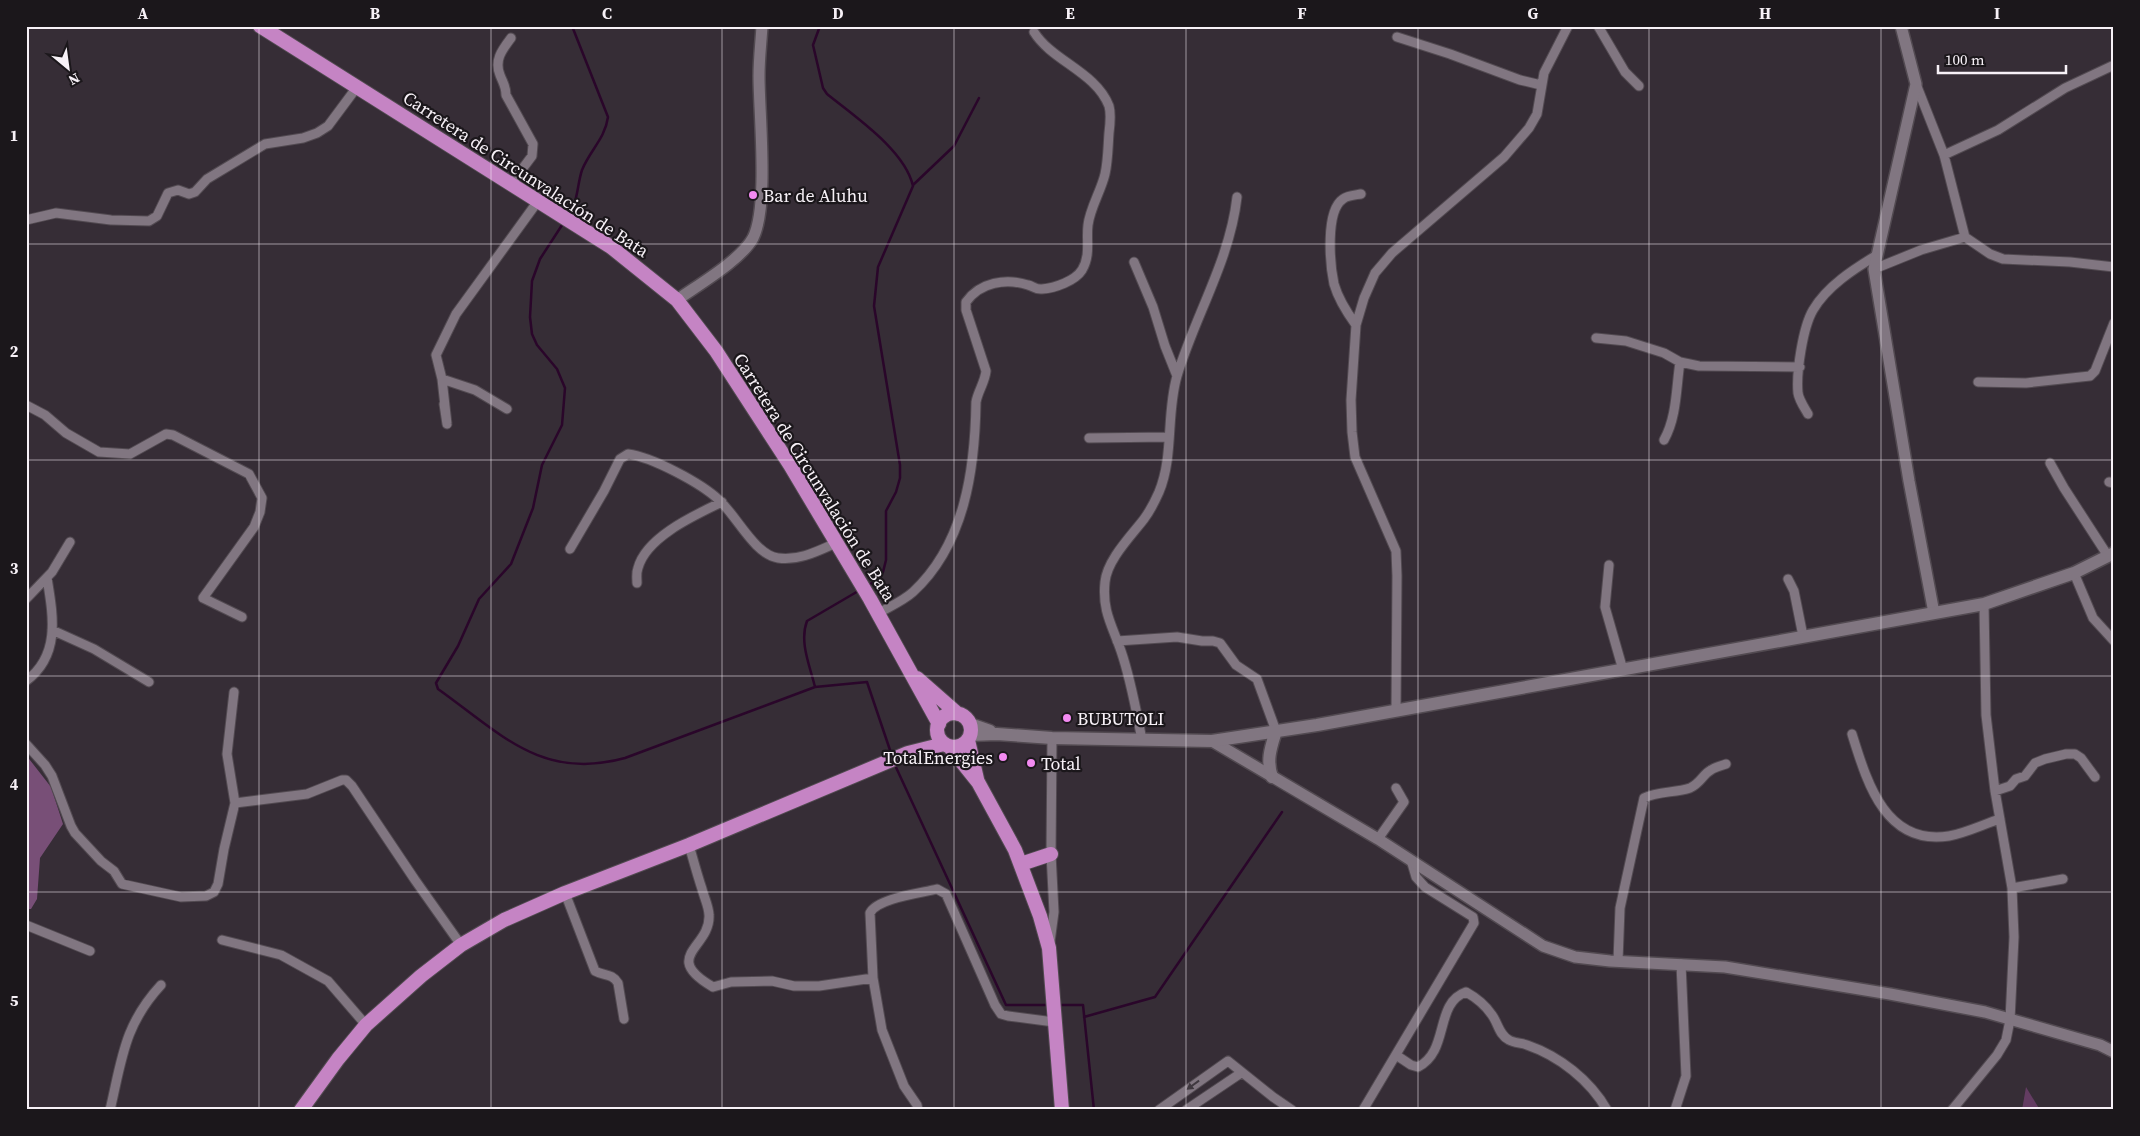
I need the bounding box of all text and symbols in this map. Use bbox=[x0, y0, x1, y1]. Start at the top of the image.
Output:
text: A bbox=[138, 2, 149, 24]
text: B bbox=[370, 2, 381, 24]
text: C bbox=[602, 2, 612, 24]
text: D bbox=[832, 2, 844, 24]
text: E bbox=[1065, 2, 1075, 24]
text: F bbox=[1297, 2, 1307, 24]
text: G bbox=[1528, 2, 1539, 24]
text: H bbox=[1759, 2, 1771, 24]
text: I bbox=[1994, 2, 2000, 24]
north arrow bbox=[42, 42, 92, 92]
scale bar bbox=[1938, 42, 2065, 74]
text: 100 m bbox=[1945, 49, 1985, 70]
text: N bbox=[65, 68, 84, 91]
street label: Carretera de Circunvalación de Bata bbox=[398, 85, 654, 263]
text: 1 bbox=[10, 124, 18, 146]
place label: Bar de Aluhu bbox=[763, 183, 868, 208]
marker: Bar de Aluhu bbox=[747, 189, 759, 201]
text: 2 bbox=[10, 340, 19, 362]
street label: Carretera de Circunvalación de Bata bbox=[728, 348, 902, 607]
text: 3 bbox=[10, 557, 19, 579]
place label: BUBUTOLI bbox=[1077, 706, 1164, 731]
marker: BUBUTOLI bbox=[1061, 712, 1073, 724]
place label: TotalEnergies bbox=[883, 745, 993, 770]
marker: TotalEnergies bbox=[997, 751, 1009, 763]
place label: Total bbox=[1041, 751, 1081, 776]
marker: Total bbox=[1025, 757, 1037, 769]
text: 4 bbox=[10, 773, 19, 795]
text: 5 bbox=[10, 989, 19, 1011]
one-way arrow bbox=[1186, 1080, 1200, 1090]

